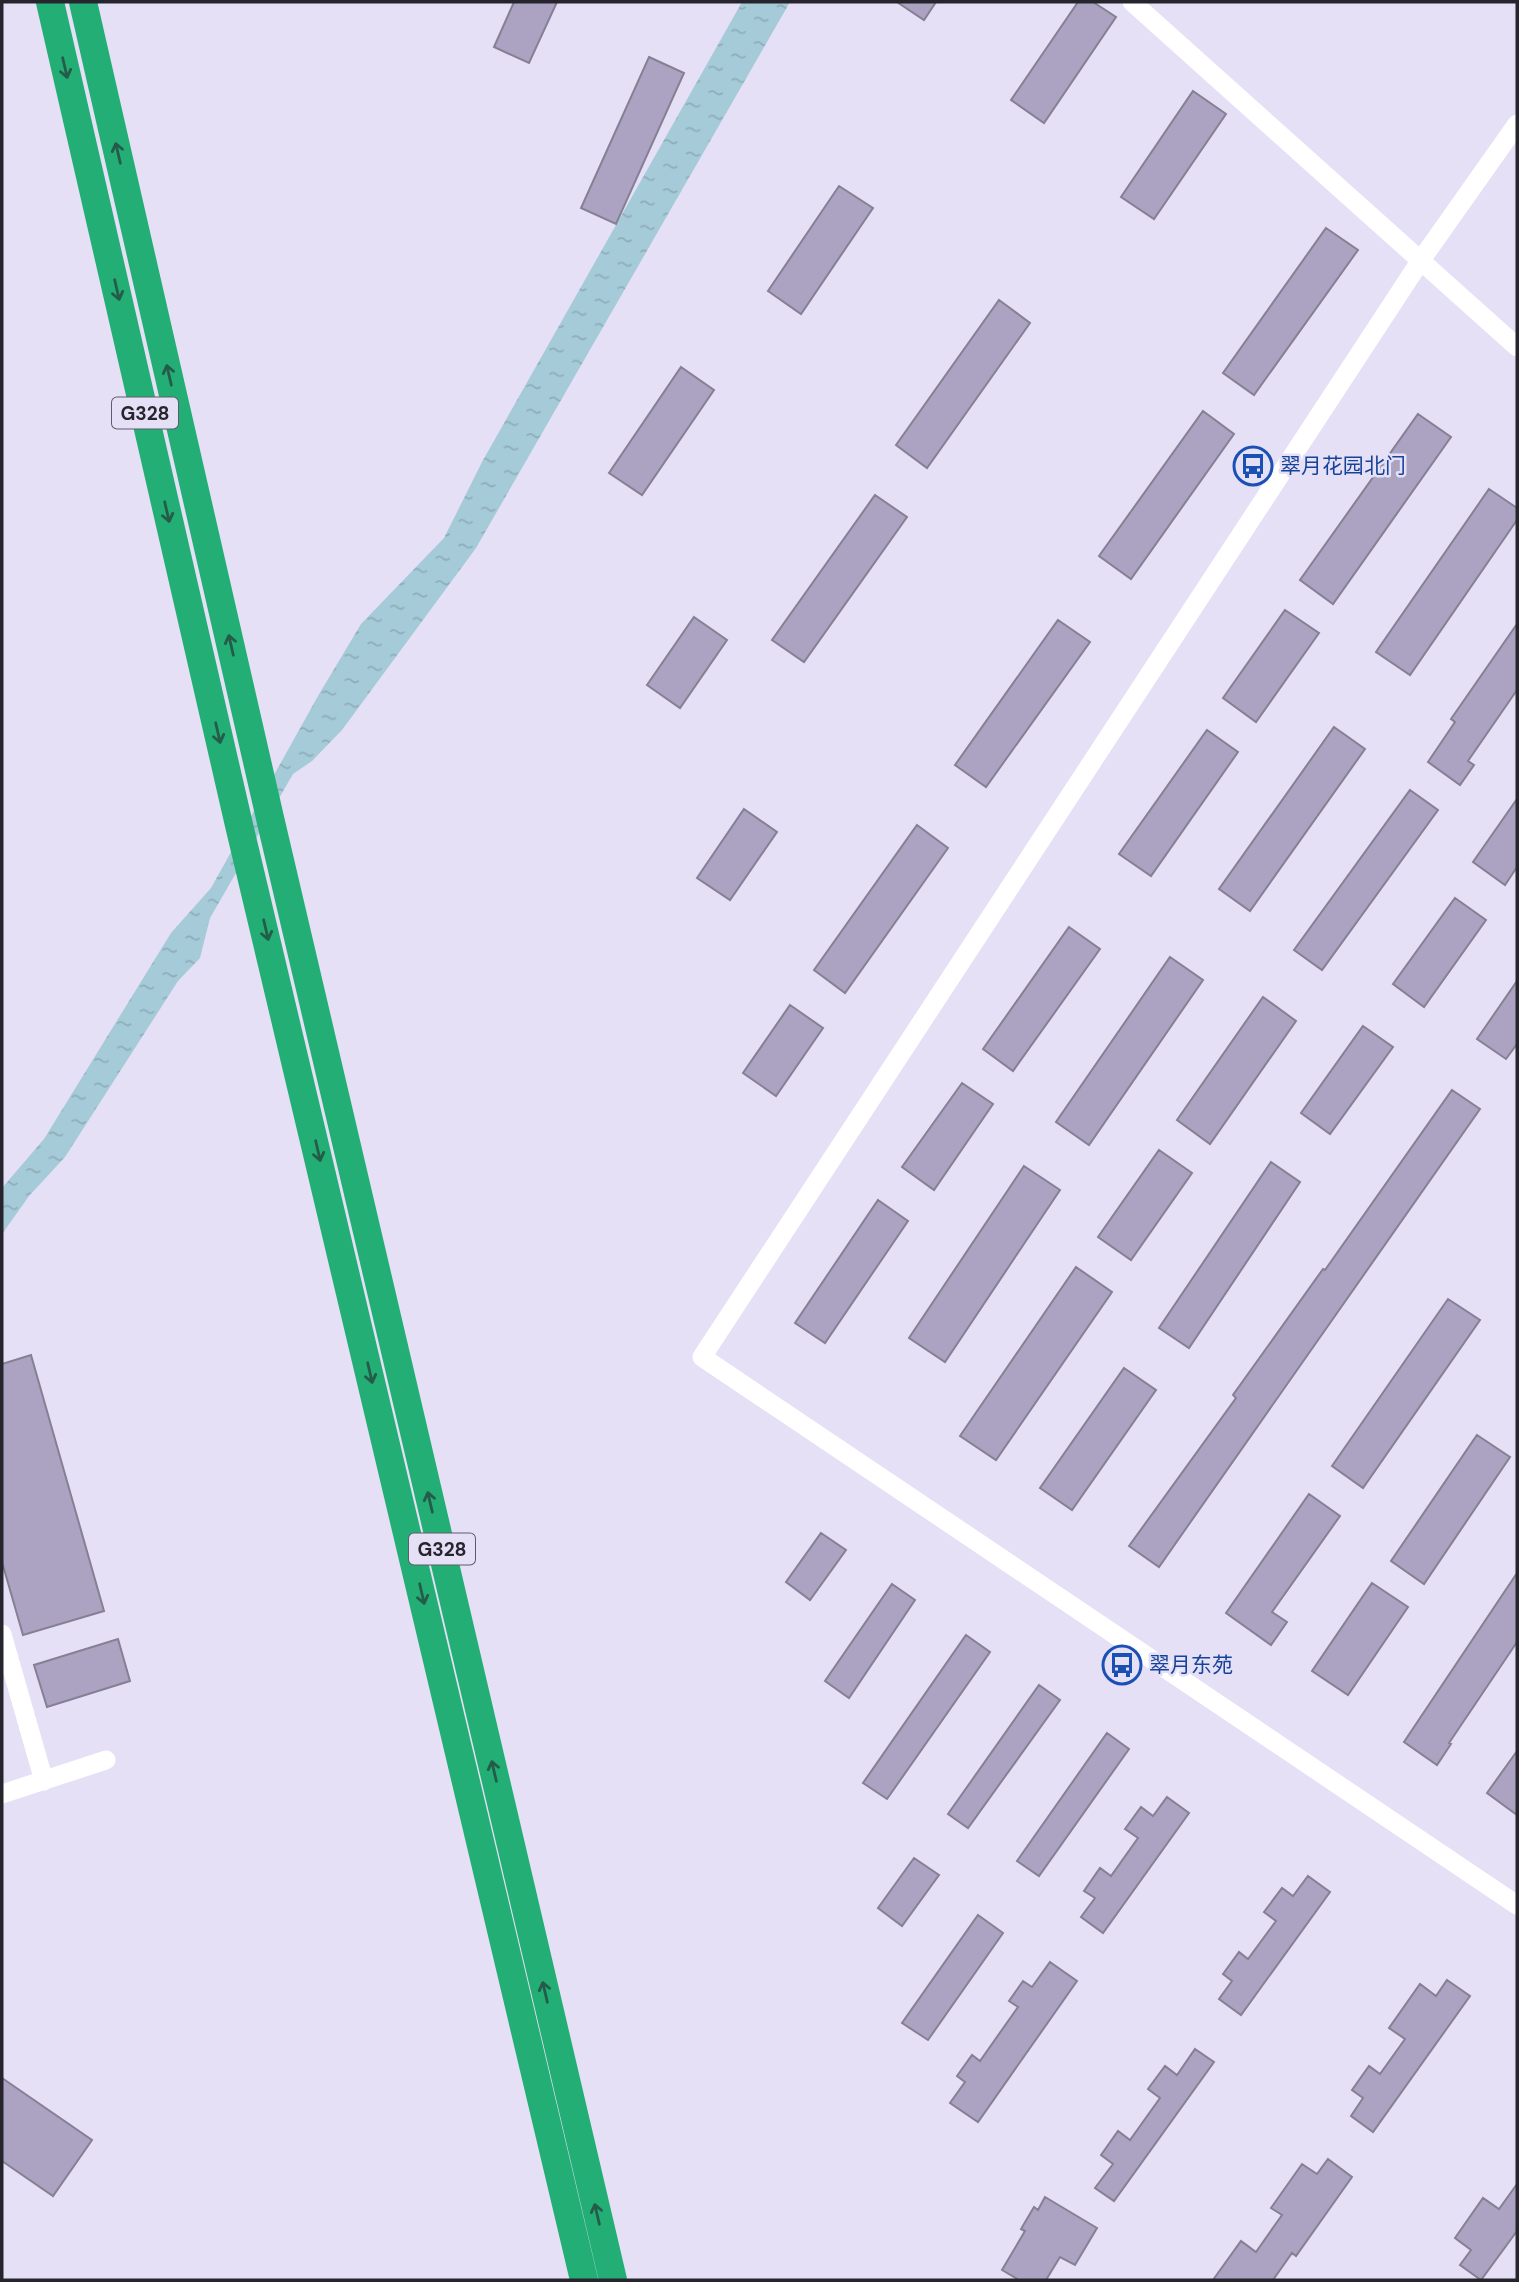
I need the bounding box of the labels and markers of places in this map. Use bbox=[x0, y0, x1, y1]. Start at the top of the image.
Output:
bus stop icon: 翠月花园北门 bbox=[1232, 445, 1274, 487]
place label: 翠月花园北门 bbox=[1280, 452, 1406, 480]
bus stop icon: 翠月东苑 bbox=[1101, 1644, 1143, 1686]
place label: 翠月东苑 bbox=[1149, 1651, 1233, 1679]

